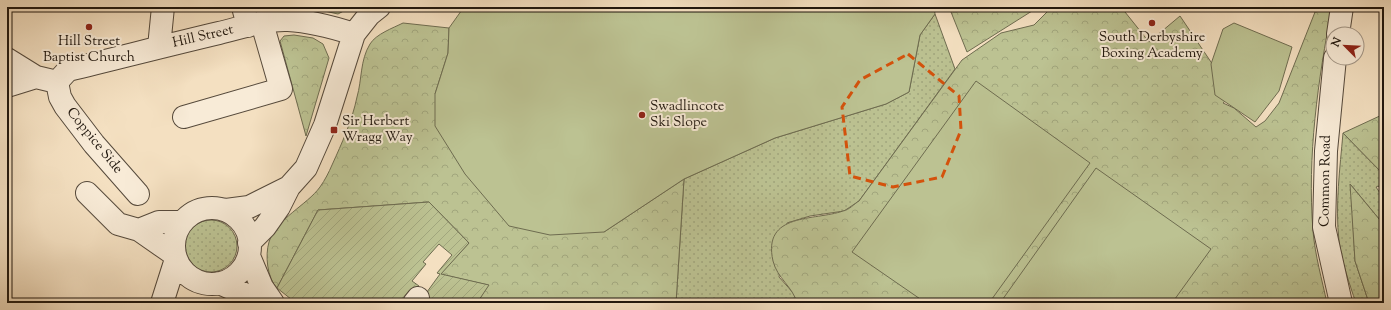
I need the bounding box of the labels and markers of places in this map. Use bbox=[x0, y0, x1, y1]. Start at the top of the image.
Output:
marker: South Derbyshire Boxing Academy bbox=[1147, 18, 1157, 28]
marker: Hill Street Baptist Church bbox=[84, 22, 94, 32]
place label: South Derbyshire Boxing Academy bbox=[1099, 28, 1205, 64]
place label: Hill Street Baptist Church bbox=[43, 32, 135, 68]
place label: Swadlincote Ski Slope bbox=[650, 97, 724, 133]
marker: Swadlincote Ski Slope bbox=[637, 110, 647, 120]
place label: Sir Herbert Wragg Way bbox=[342, 112, 413, 148]
marker: Sir Herbert Wragg Way bbox=[329, 125, 339, 135]

